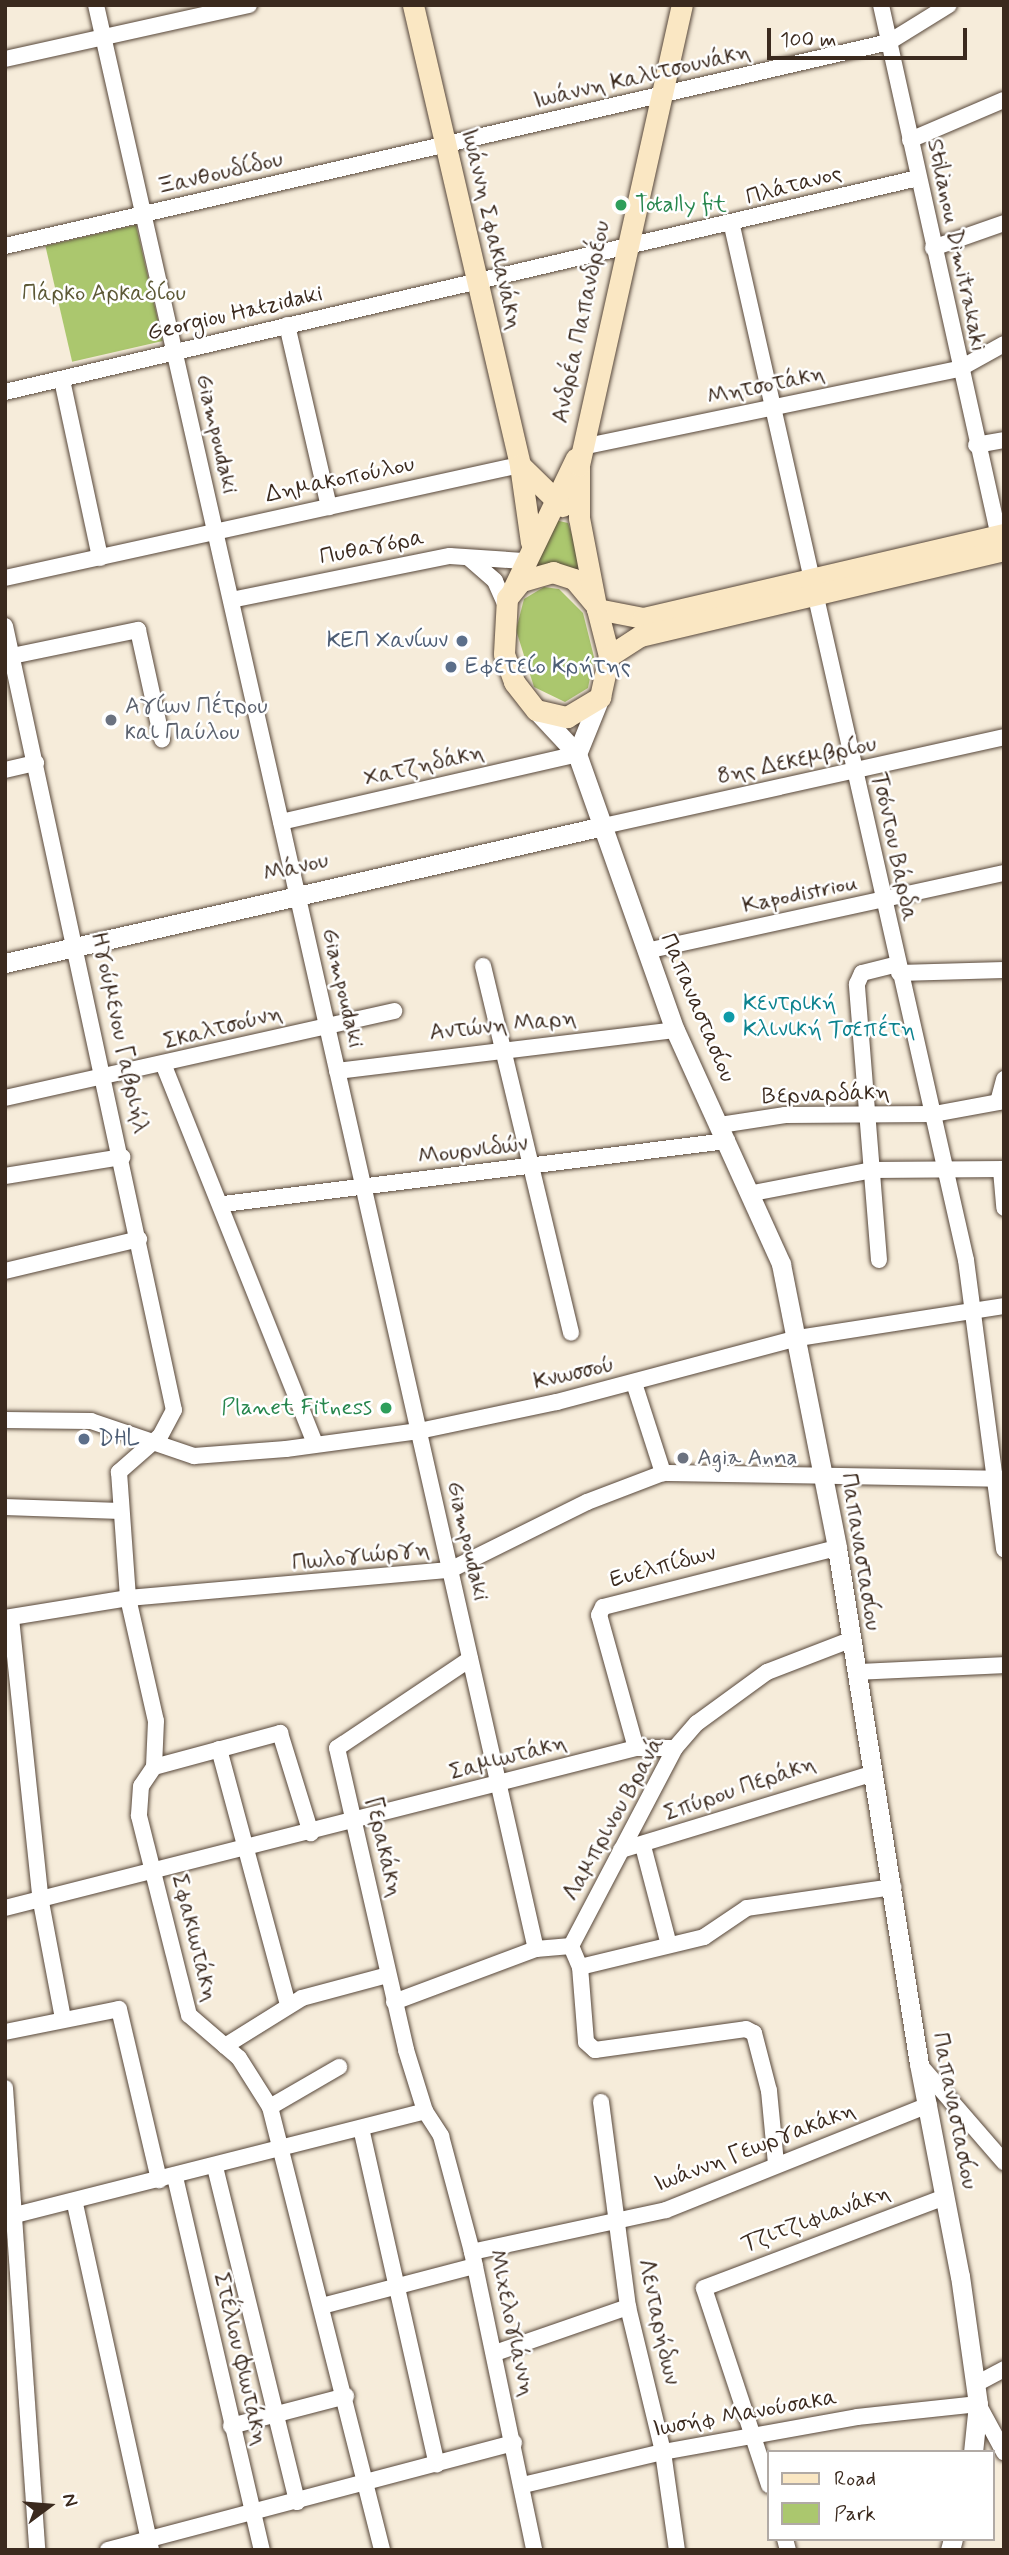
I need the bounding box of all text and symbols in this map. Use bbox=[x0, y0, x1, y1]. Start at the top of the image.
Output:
scale bar bbox=[771, 14, 970, 58]
text: 100 m bbox=[780, 26, 836, 54]
street label: Ιωάννη Καλιτσουνάκη bbox=[531, 39, 753, 115]
street label: Ιωάννη Σφακιανάκη bbox=[454, 126, 528, 332]
street label: Stilianou Dimitrakaki bbox=[920, 136, 992, 354]
street label: Ξανθουδίδου bbox=[154, 146, 286, 202]
street label: Πλάτανος bbox=[743, 160, 845, 212]
place label: Totally fit bbox=[635, 191, 727, 219]
marker: Totally fit bbox=[613, 197, 629, 213]
street label: Ανδρέα Παπανδρέου bbox=[547, 218, 617, 426]
park label: Πάρκο Αρκαδίου bbox=[22, 280, 186, 308]
street label: Georgiou Hatzidaki bbox=[144, 280, 326, 348]
street label: Μητσοτάκη bbox=[705, 360, 827, 412]
street label: Giampoudaki bbox=[189, 371, 243, 497]
street label: Δημακοπούλου bbox=[263, 451, 417, 509]
street label: Πυθαγόρα bbox=[317, 524, 427, 572]
place label: ΚΕΠ Χανίων bbox=[327, 627, 448, 655]
marker: ΚΕΠ Χανίων bbox=[454, 633, 470, 649]
place label: Εφετείο Κρήτης bbox=[465, 653, 631, 681]
marker: Εφετείο Κρήτης bbox=[443, 659, 459, 675]
place label: Αγίων Πέτρου και Παύλου bbox=[125, 693, 268, 747]
marker: Αγίων Πέτρου και Παύλου bbox=[103, 712, 119, 728]
street label: 8ης Δεκεμβρίου bbox=[715, 731, 879, 791]
street label: Χατζηδάκη bbox=[361, 739, 487, 793]
street label: Τσόντου Βάρδα bbox=[865, 770, 923, 924]
street label: Μάνου bbox=[261, 847, 331, 889]
street label: Kapodistriou bbox=[740, 869, 860, 921]
street label: Giampoudaki bbox=[315, 925, 369, 1051]
street label: Παπαναστασίου bbox=[653, 929, 741, 1087]
street label: Ηγούμενου Γαβριήλ bbox=[84, 930, 154, 1136]
place label: Κεντρική Κλινική Τσεπέτη bbox=[743, 990, 916, 1044]
street label: Σκαλτσούνη bbox=[161, 1000, 285, 1056]
street label: Αντώνη Μαρη bbox=[428, 1005, 578, 1047]
marker: Κεντρική Κλινική Τσεπέτη bbox=[721, 1009, 737, 1025]
street label: Βερναρδάκη bbox=[762, 1079, 890, 1111]
street label: Μουρνιδών bbox=[416, 1131, 530, 1171]
street label: Κνωσσού bbox=[531, 1351, 617, 1397]
place label: Planet Fitness bbox=[218, 1394, 372, 1422]
marker: Planet Fitness bbox=[378, 1400, 394, 1416]
place label: DHL bbox=[98, 1425, 140, 1453]
marker: DHL bbox=[76, 1431, 92, 1447]
place label: Agia Anna bbox=[697, 1444, 798, 1472]
marker: Agia Anna bbox=[675, 1450, 691, 1466]
street label: Παπαναστασίου bbox=[834, 1471, 886, 1633]
street label: Giampoudaki bbox=[440, 1478, 494, 1604]
street label: Πωλογιώργη bbox=[291, 1536, 431, 1578]
street label: Ευελπίδων bbox=[607, 1540, 719, 1594]
street label: Σαμιωτάκη bbox=[447, 1729, 569, 1787]
street label: Λαμπρινου Βρανά bbox=[557, 1732, 671, 1906]
street label: Σπύρου Περάκη bbox=[661, 1750, 819, 1828]
street label: Γερακάκη bbox=[358, 1794, 408, 1900]
street label: Σφακιωτάκη bbox=[165, 1871, 223, 2005]
street label: Παπαναστασίου bbox=[925, 2030, 983, 2192]
street label: Ιωάννη Γεωργακάκη bbox=[651, 2097, 859, 2199]
street label: Τζιτζιφιανάκη bbox=[738, 2179, 894, 2259]
street label: Μιχελογιάννη bbox=[482, 2247, 540, 2399]
street label: Λενταρήδων bbox=[631, 2256, 685, 2388]
street label: Στέλιου Φιωτάκη bbox=[207, 2270, 273, 2448]
street label: Ιωσήφ Μανούσακα bbox=[651, 2384, 839, 2444]
legend bbox=[768, 2450, 995, 2541]
text: Road bbox=[834, 2465, 876, 2493]
north arrow bbox=[14, 2471, 84, 2541]
text: N bbox=[56, 2491, 83, 2510]
text: Park bbox=[834, 2500, 876, 2528]

